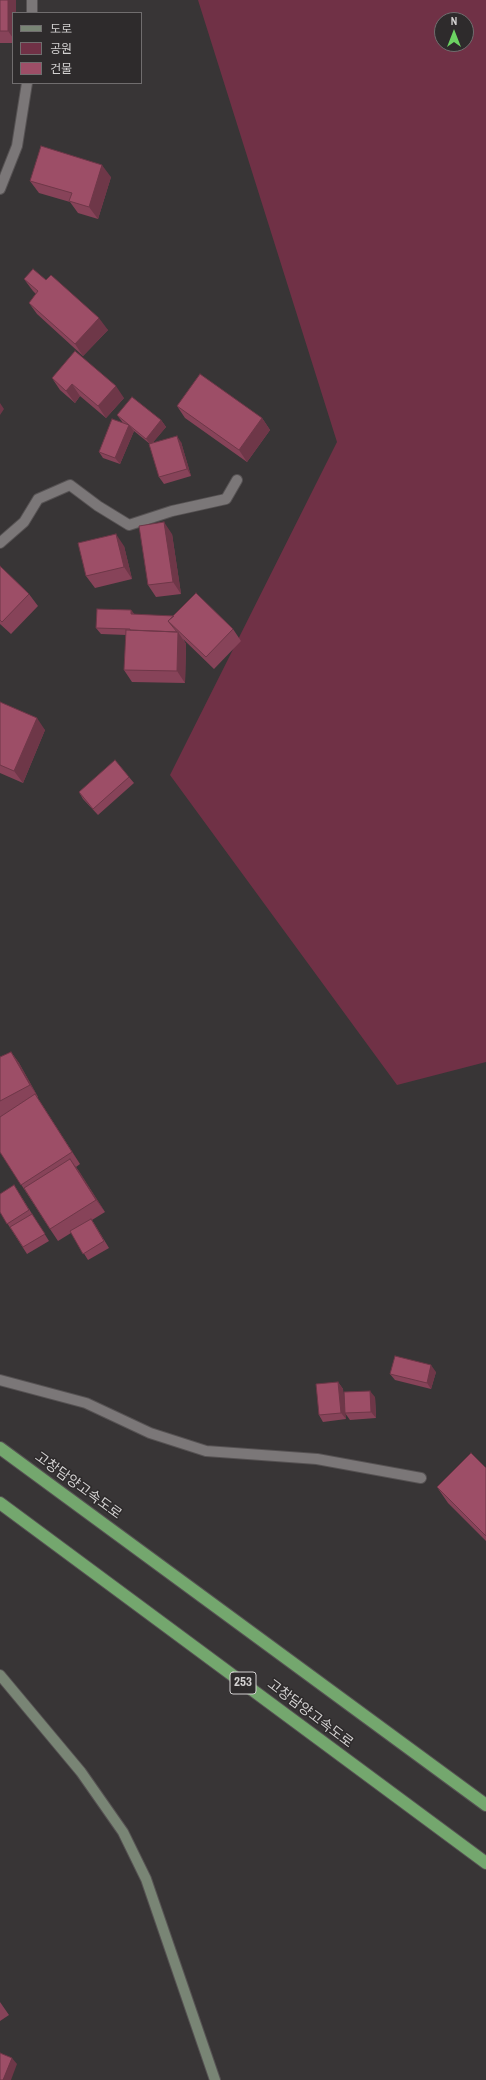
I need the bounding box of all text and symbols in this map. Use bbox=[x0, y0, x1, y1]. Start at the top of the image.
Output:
legend bbox=[12, 12, 142, 84]
north arrow bbox=[434, 12, 474, 52]
text: N bbox=[451, 14, 457, 28]
text: 도로 bbox=[50, 21, 72, 37]
text: 공원 bbox=[50, 41, 72, 57]
text: 건물 bbox=[50, 61, 72, 77]
street label: 고창담양고속도로 bbox=[31, 1449, 125, 1523]
road number: 253 bbox=[230, 1672, 256, 1694]
street label: 고창담양고속도로 bbox=[264, 1676, 356, 1752]

